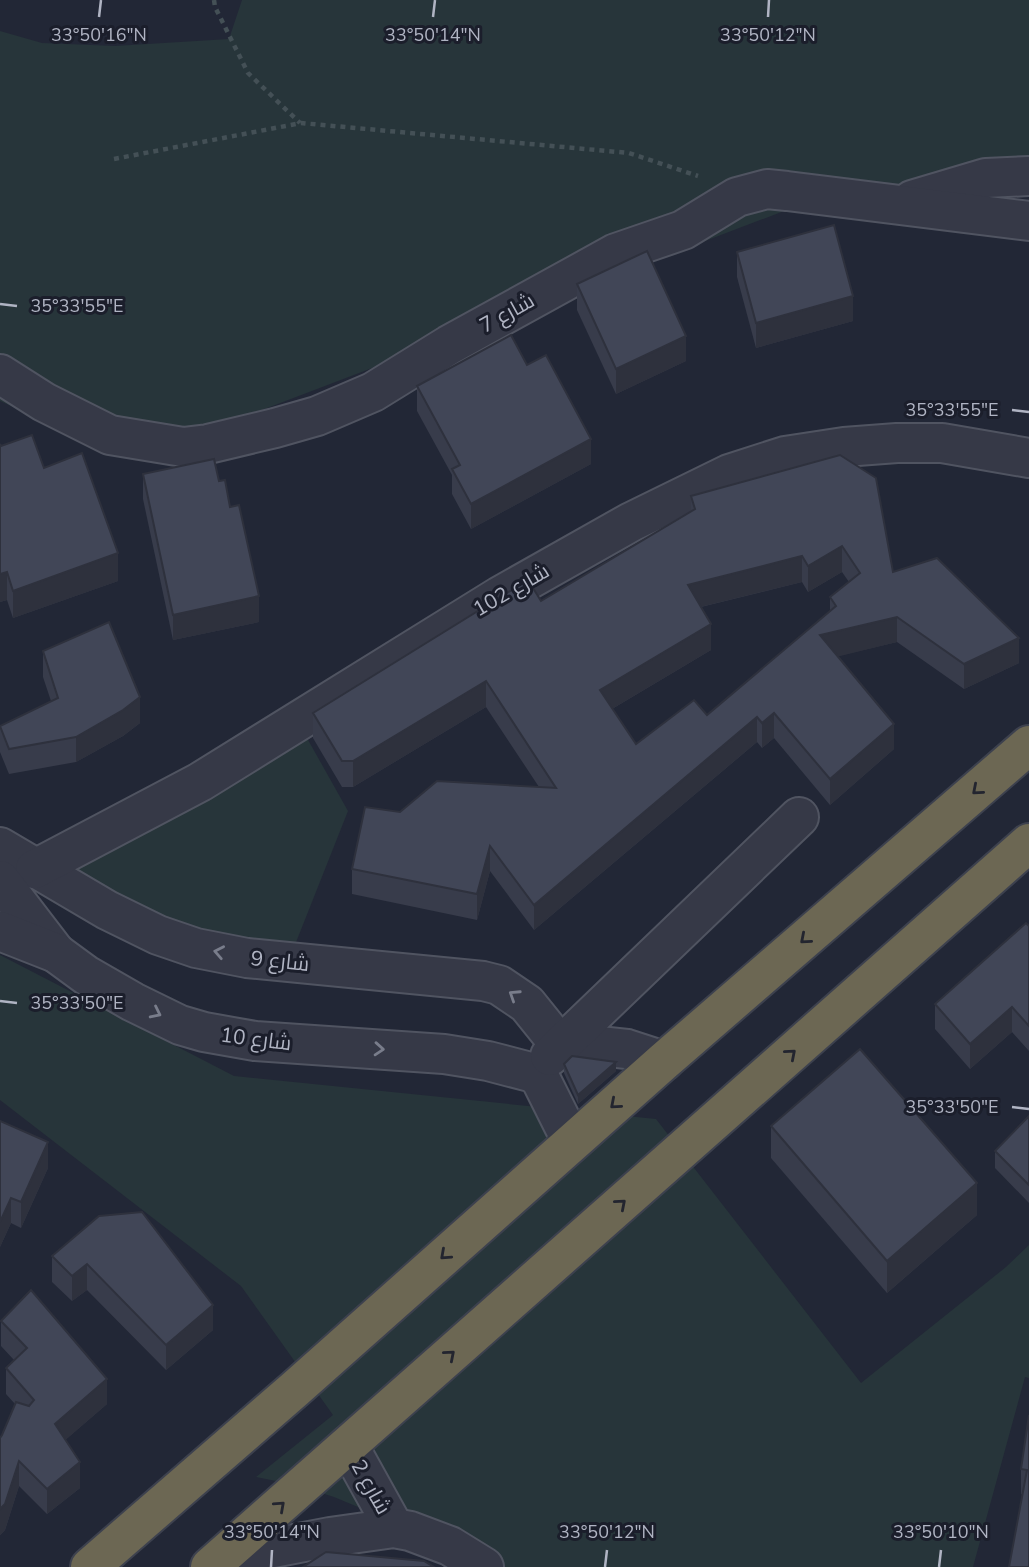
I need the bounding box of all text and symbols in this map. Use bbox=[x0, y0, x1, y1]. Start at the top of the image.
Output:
text: 33°50'16"N bbox=[51, 23, 147, 47]
text: 33°50'14"N bbox=[385, 23, 481, 47]
text: 33°50'12"N bbox=[720, 23, 816, 47]
street label: شارع 7 bbox=[475, 287, 539, 339]
text: 35°33'55"E bbox=[31, 294, 124, 318]
text: 35°33'55"E bbox=[906, 398, 999, 422]
street label: شارع 102 bbox=[468, 557, 554, 623]
one-way arrow bbox=[973, 782, 986, 794]
one-way arrow bbox=[801, 931, 814, 943]
street label: شارع 9 bbox=[249, 944, 311, 978]
one-way arrow bbox=[213, 946, 225, 961]
one-way arrow bbox=[509, 990, 522, 1003]
text: 35°33'50"E bbox=[31, 991, 124, 1015]
one-way arrow bbox=[149, 1005, 161, 1019]
street label: شارع 10 bbox=[219, 1021, 293, 1057]
one-way arrow bbox=[374, 1041, 385, 1056]
one-way arrow bbox=[783, 1049, 796, 1062]
text: 35°33'50"E bbox=[906, 1095, 999, 1119]
one-way arrow bbox=[610, 1096, 623, 1108]
one-way arrow bbox=[612, 1200, 625, 1212]
one-way arrow bbox=[440, 1247, 453, 1259]
one-way arrow bbox=[442, 1351, 455, 1363]
street label: شارع 2 bbox=[345, 1455, 397, 1519]
one-way arrow bbox=[272, 1502, 285, 1514]
text: 33°50'14"N bbox=[224, 1520, 320, 1544]
text: 33°50'12"N bbox=[559, 1520, 655, 1544]
text: 33°50'10"N bbox=[893, 1520, 989, 1544]

